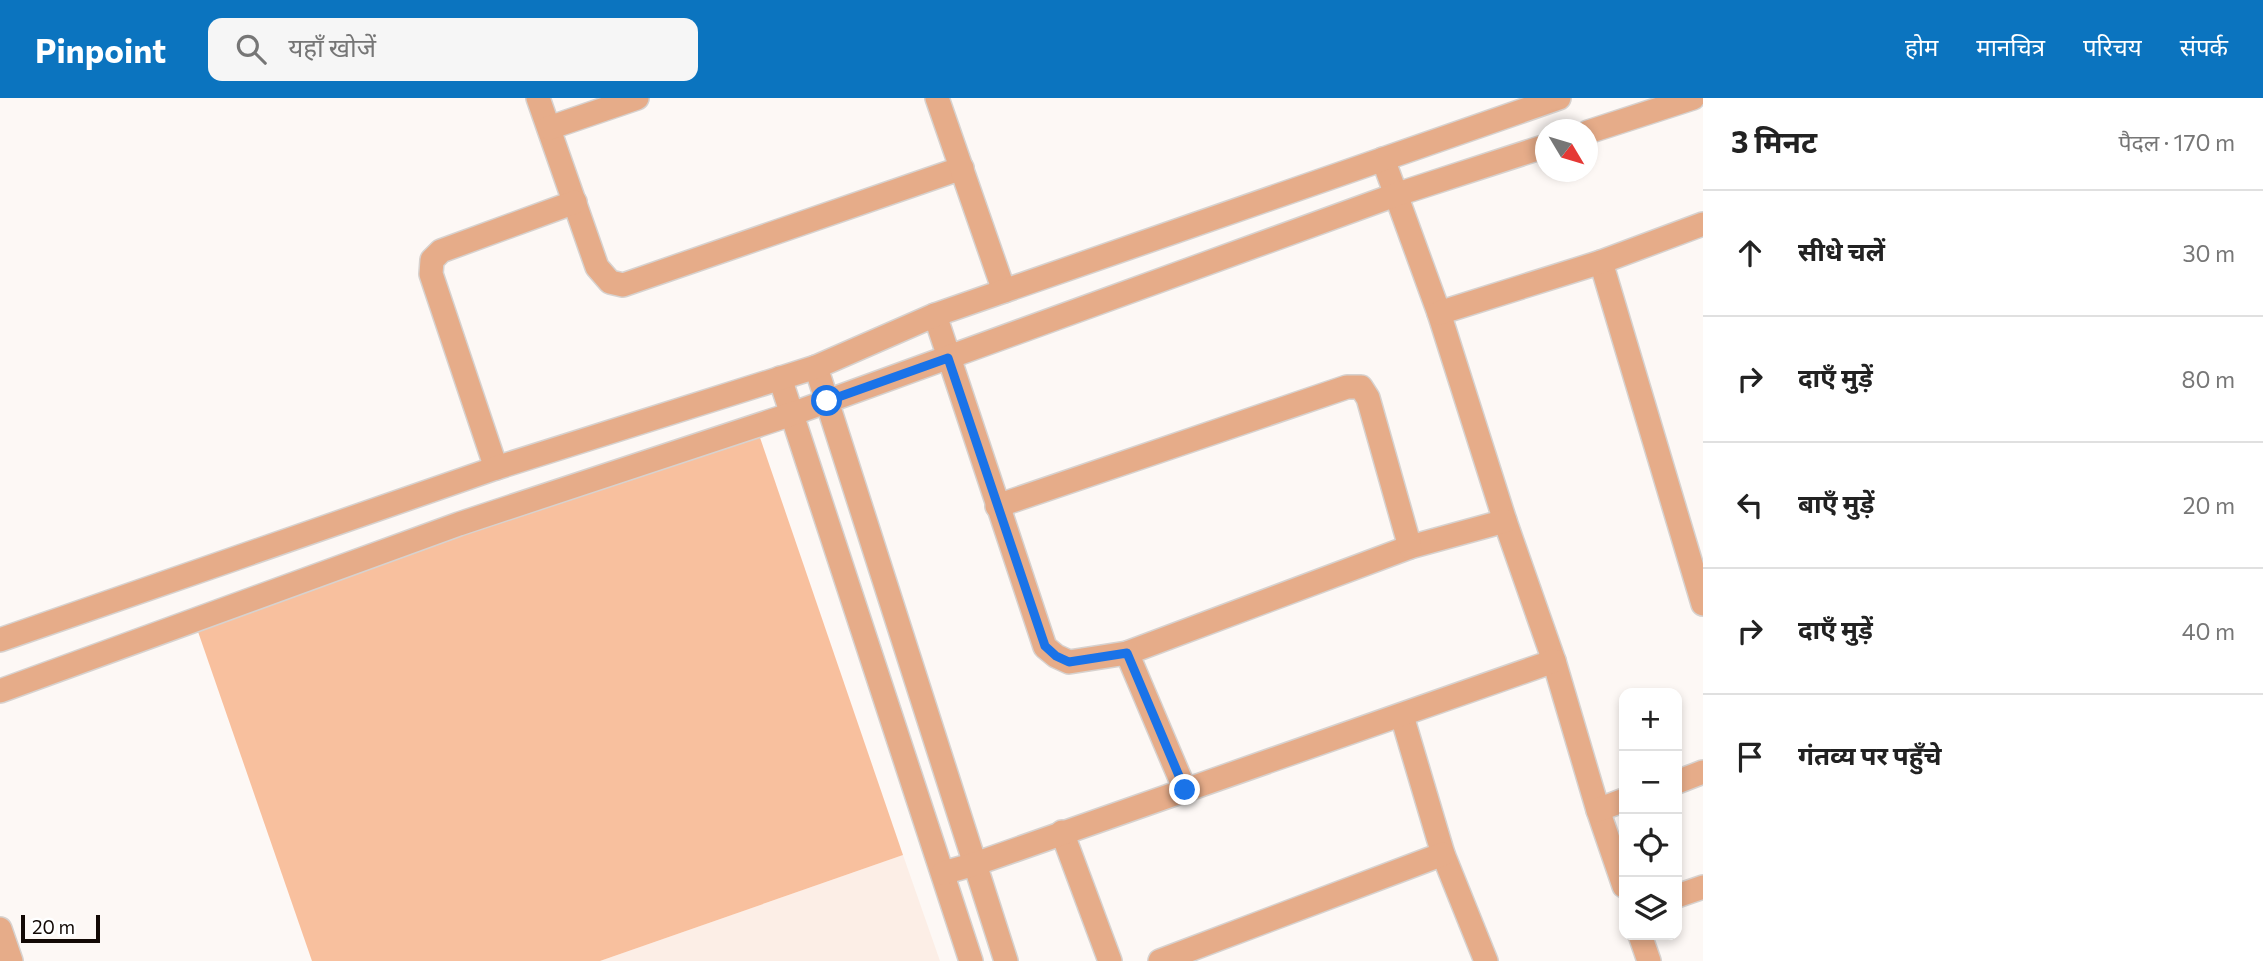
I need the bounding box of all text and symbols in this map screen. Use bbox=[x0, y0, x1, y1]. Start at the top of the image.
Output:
search box bbox=[208, 18, 698, 81]
text: Pinpoint bbox=[35, 29, 166, 70]
icon: search bbox=[232, 30, 270, 68]
text: यहाँ खोजें bbox=[288, 31, 376, 62]
text: होम bbox=[1905, 32, 1938, 61]
text: मानचित्र bbox=[1976, 32, 2045, 61]
text: परिचय bbox=[2083, 32, 2142, 61]
text: संपर्क bbox=[2180, 32, 2228, 61]
north arrow bbox=[1535, 119, 1598, 182]
text: 3 मिनट bbox=[1731, 122, 1817, 159]
text: पैदल · 170 m bbox=[2118, 128, 2235, 156]
icon: ahead bbox=[1731, 234, 1769, 272]
text: सीधे चलें bbox=[1798, 235, 1885, 266]
text: 30 m bbox=[2182, 239, 2235, 267]
icon: right bbox=[1731, 360, 1769, 398]
text: दाएँ मुड़ें bbox=[1798, 361, 1873, 392]
text: 80 m bbox=[2182, 365, 2235, 393]
route start bbox=[811, 385, 842, 416]
icon: left bbox=[1731, 486, 1769, 524]
text: बाएँ मुड़ें bbox=[1798, 487, 1874, 518]
text: 20 m bbox=[2183, 491, 2235, 519]
icon: right bbox=[1731, 612, 1769, 650]
text: दाएँ मुड़ें bbox=[1798, 613, 1873, 644]
text: 40 m bbox=[2182, 617, 2235, 645]
map controls bbox=[1619, 688, 1682, 940]
button: + bbox=[1619, 688, 1682, 751]
icon: arrive bbox=[1731, 738, 1769, 776]
text: गंतव्य पर पहुँचे bbox=[1798, 739, 1942, 770]
button: − bbox=[1619, 751, 1682, 814]
route end bbox=[1169, 774, 1200, 805]
button: locate bbox=[1619, 814, 1682, 877]
button: layers bbox=[1619, 877, 1682, 940]
scale bar bbox=[21, 912, 100, 944]
text: 20 m bbox=[32, 915, 75, 938]

